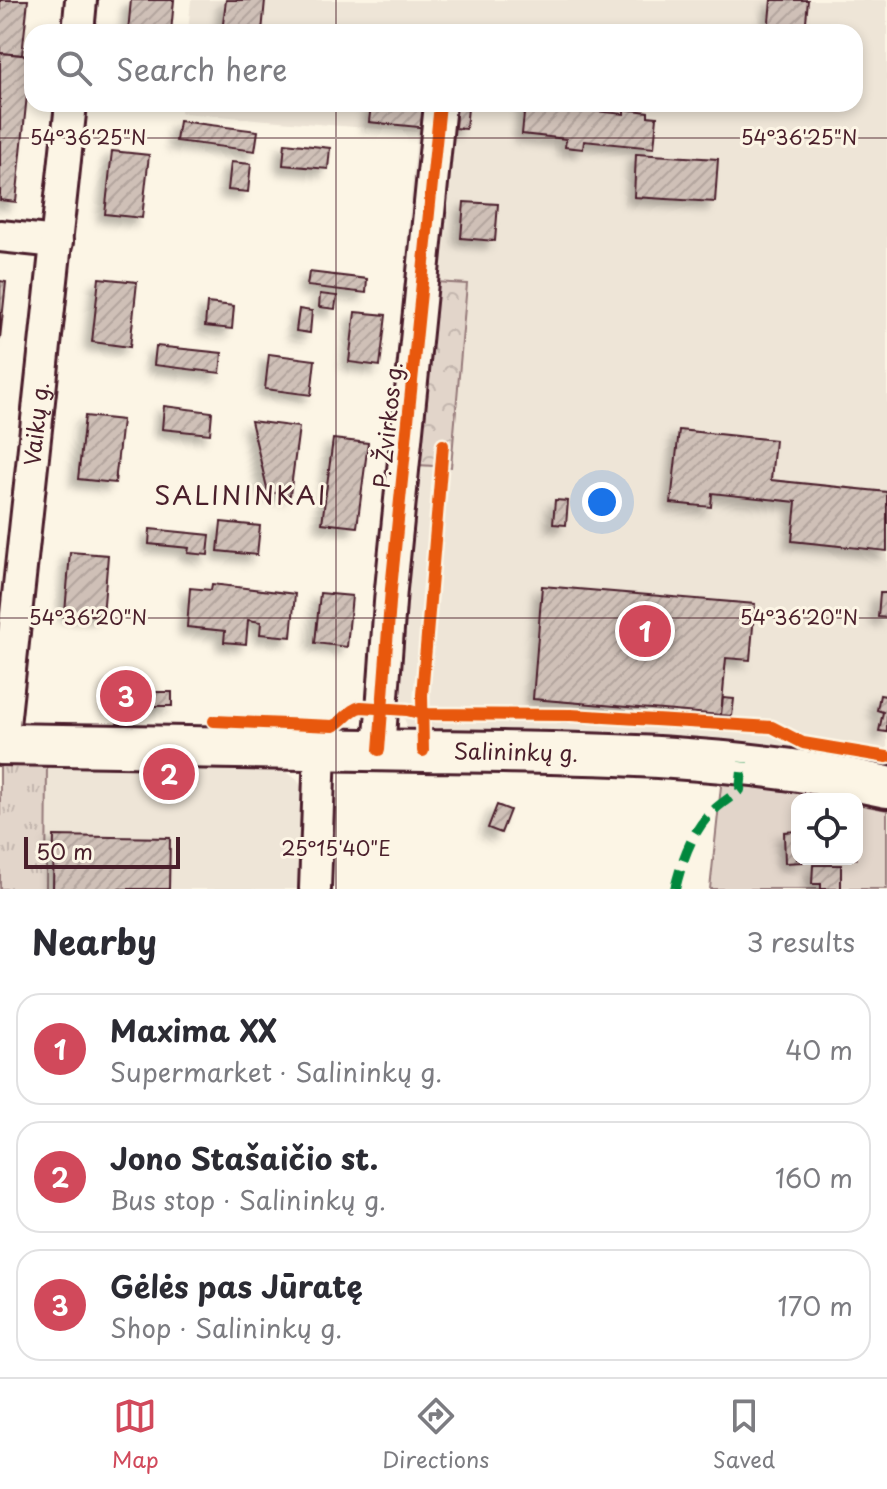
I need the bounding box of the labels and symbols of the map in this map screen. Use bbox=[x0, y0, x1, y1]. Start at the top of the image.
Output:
text: 54°36'25"N bbox=[30, 122, 146, 152]
text: 54°36'25"N bbox=[741, 122, 857, 152]
street label: P. Žvirkos g. bbox=[363, 360, 410, 490]
street label: Vaikų g. bbox=[14, 380, 56, 467]
district label: SALININKAI bbox=[154, 475, 328, 514]
your location bbox=[582, 482, 622, 522]
pin: 1 bbox=[619, 601, 671, 661]
text: 54°36'20"N bbox=[29, 602, 147, 632]
text: 54°36'20"N bbox=[740, 602, 858, 632]
pin: 3 bbox=[100, 666, 152, 726]
street label: Salininkų g. bbox=[453, 733, 579, 769]
pin: 2 bbox=[143, 744, 195, 804]
scale bar bbox=[24, 833, 180, 869]
text: 25°15'40"E bbox=[281, 833, 391, 863]

